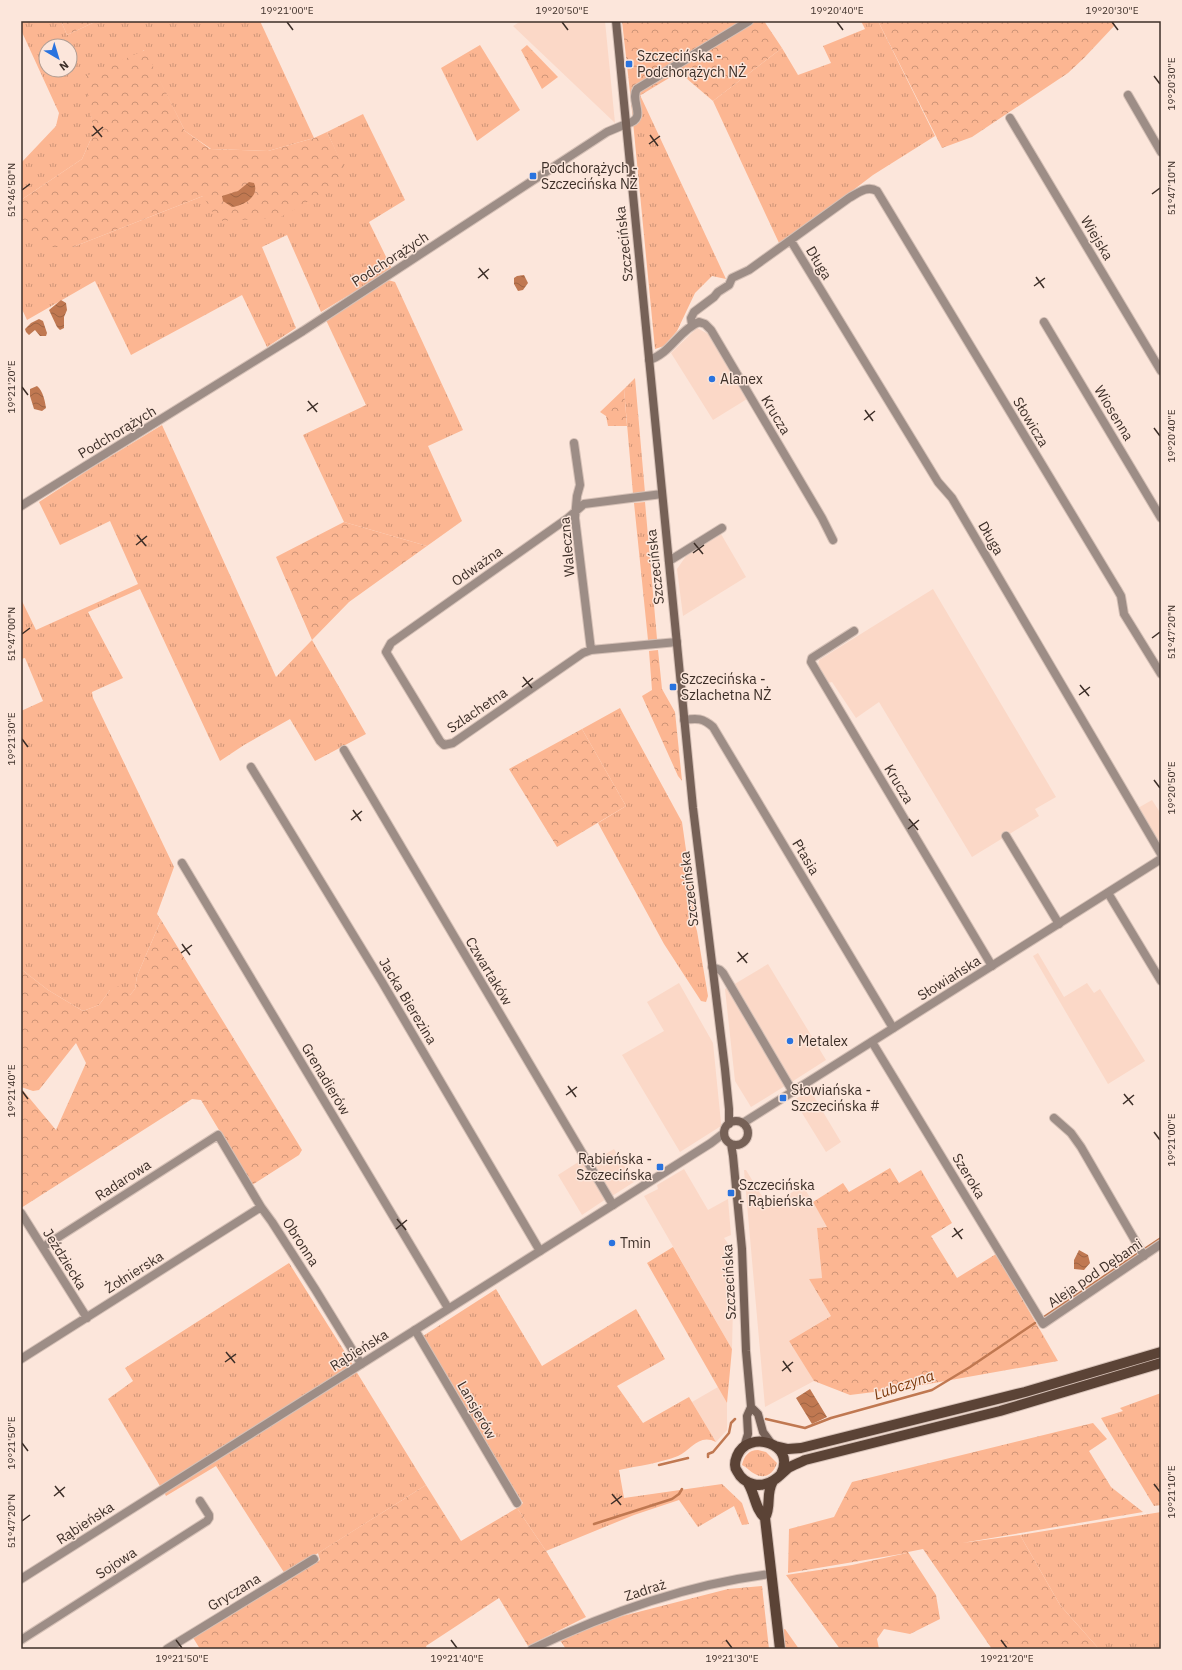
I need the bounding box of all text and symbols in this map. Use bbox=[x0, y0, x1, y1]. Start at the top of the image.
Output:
text: 19°21'00"E bbox=[260, 4, 314, 17]
text: 19°20'50"E bbox=[535, 4, 589, 17]
text: 19°20'40"E bbox=[810, 4, 864, 17]
text: 19°20'30"E bbox=[1085, 4, 1139, 17]
north arrow bbox=[38, 38, 78, 78]
place label: Szczecińska - Podchorążych NŻ bbox=[637, 47, 746, 81]
text: 19°20'30"E bbox=[1165, 57, 1178, 111]
text: N bbox=[57, 58, 72, 74]
marker: Szczecińska - Podchorążych NŻ bbox=[624, 59, 634, 69]
place label: Podchorążych - Szczecińska NŻ bbox=[541, 159, 638, 193]
text: 51°47'10"N bbox=[1165, 161, 1178, 215]
text: 51°46'50"N bbox=[5, 163, 18, 217]
marker: Podchorążych - Szczecińska NŻ bbox=[528, 171, 538, 181]
street label: Szczecińska bbox=[611, 205, 637, 283]
street label: Wiejska bbox=[1077, 212, 1118, 264]
street label: Podchorążych bbox=[348, 227, 432, 291]
street label: Długa bbox=[802, 243, 836, 284]
text: 19°21'20"E bbox=[5, 360, 18, 414]
place label: Alanex bbox=[720, 370, 763, 388]
marker: Alanex bbox=[707, 374, 717, 384]
street label: Wiosenna bbox=[1090, 382, 1138, 445]
street label: Krucza bbox=[757, 392, 795, 438]
street label: Słowicza bbox=[1009, 394, 1053, 451]
street label: Podchorążych bbox=[75, 402, 159, 462]
text: 19°20'40"E bbox=[1165, 409, 1178, 463]
street label: Waleczna bbox=[555, 516, 579, 578]
street label: Długa bbox=[974, 518, 1008, 559]
street label: Szczecińska bbox=[642, 528, 668, 606]
street label: Odważna bbox=[448, 542, 506, 590]
text: 51°47'20"N bbox=[1165, 605, 1178, 659]
text: 51°47'00"N bbox=[5, 607, 18, 661]
place label: Szczecińska - Szlachetna NŻ bbox=[681, 670, 771, 704]
marker: Szczecińska - Szlachetna NŻ bbox=[668, 682, 678, 692]
street label: Szlachetna bbox=[443, 683, 511, 737]
text: 19°21'30"E bbox=[5, 712, 18, 766]
street label: Krucza bbox=[880, 761, 918, 807]
text: 19°20'50"E bbox=[1165, 761, 1178, 815]
street label: Ptasia bbox=[788, 836, 824, 879]
street label: Szczecińska bbox=[675, 850, 703, 928]
street label: Czwartaków bbox=[462, 934, 517, 1009]
street label: Słowiańska bbox=[914, 951, 984, 1004]
street label: Jacka Bierezina bbox=[375, 954, 441, 1048]
place label: Metalex bbox=[798, 1032, 848, 1050]
marker: Metalex bbox=[785, 1036, 795, 1046]
street label: Grenadierów bbox=[297, 1040, 355, 1118]
text: 19°21'40"E bbox=[5, 1064, 18, 1118]
place label: Słowiańska - Szczecińska # bbox=[791, 1081, 880, 1115]
marker: Słowiańska - Szczecińska # bbox=[778, 1093, 788, 1103]
text: 19°21'00"E bbox=[1165, 1113, 1178, 1167]
place label: Rąbieńska - Szczecińska bbox=[576, 1150, 653, 1184]
street label: Szeroka bbox=[948, 1150, 990, 1202]
street label: Radarowa bbox=[92, 1155, 155, 1205]
marker: Rąbieńska - Szczecińska bbox=[655, 1162, 665, 1172]
place label: Szczecińska - Rąbieńska bbox=[739, 1176, 815, 1210]
marker: Szczecińska - Rąbieńska bbox=[726, 1188, 736, 1198]
street label: Obronna bbox=[279, 1214, 324, 1270]
street label: Jeździecka bbox=[39, 1225, 91, 1293]
place label: Tmin bbox=[620, 1234, 651, 1252]
street label: Aleja pod Dębami bbox=[1044, 1235, 1146, 1311]
marker: Tmin bbox=[607, 1238, 617, 1248]
street label: Szczecińska bbox=[718, 1243, 740, 1320]
street label: Żołnierska bbox=[101, 1247, 167, 1297]
street label: Rąbieńska bbox=[327, 1325, 392, 1375]
water label: Lubczyna bbox=[871, 1365, 937, 1404]
street label: Lansjerów bbox=[453, 1378, 501, 1442]
text: 19°21'50"E bbox=[5, 1416, 18, 1470]
text: 19°21'10"E bbox=[1165, 1465, 1178, 1519]
text: 51°47'20"N bbox=[5, 1494, 18, 1548]
street label: Rąbieńska bbox=[53, 1497, 118, 1548]
street label: Sojowa bbox=[92, 1543, 140, 1583]
street label: Gryczana bbox=[204, 1569, 264, 1615]
street label: Zadraż bbox=[622, 1575, 669, 1605]
text: 19°21'50"E bbox=[155, 1652, 209, 1665]
text: 19°21'40"E bbox=[430, 1652, 484, 1665]
text: 19°21'30"E bbox=[705, 1652, 759, 1665]
text: 19°21'20"E bbox=[980, 1652, 1034, 1665]

